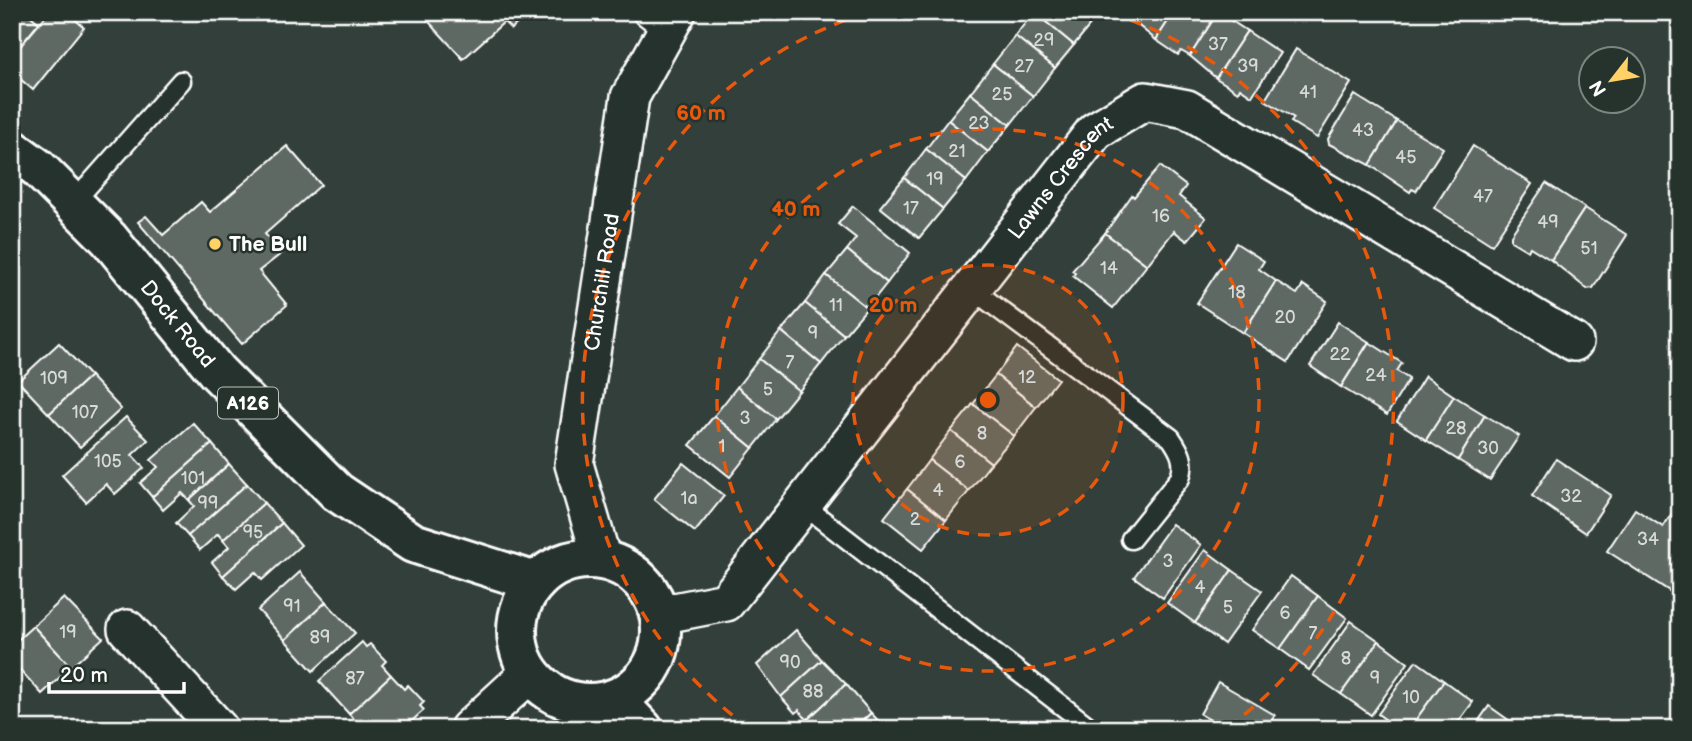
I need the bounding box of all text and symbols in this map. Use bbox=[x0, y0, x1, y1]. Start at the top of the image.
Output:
house number: 29 bbox=[1033, 30, 1055, 51]
house number: 37 bbox=[1208, 34, 1228, 55]
north arrow bbox=[1576, 46, 1646, 116]
house number: 27 bbox=[1014, 56, 1034, 77]
house number: 39 bbox=[1237, 56, 1259, 77]
text: N bbox=[1585, 76, 1612, 100]
house number: 41 bbox=[1299, 82, 1317, 103]
house number: 25 bbox=[992, 84, 1012, 105]
text: 60 m bbox=[676, 101, 726, 126]
street label: Lawns Crescent bbox=[1003, 111, 1118, 244]
house number: 23 bbox=[968, 113, 990, 134]
house number: 43 bbox=[1352, 120, 1374, 141]
house number: 21 bbox=[948, 141, 966, 162]
house number: 45 bbox=[1395, 147, 1417, 168]
house number: 19 bbox=[926, 169, 944, 190]
house number: 47 bbox=[1473, 186, 1493, 207]
text: 40 m bbox=[771, 197, 821, 222]
house number: 17 bbox=[903, 198, 919, 219]
house number: 16 bbox=[1152, 206, 1170, 227]
street label: Churchill Road bbox=[579, 212, 625, 353]
house number: 49 bbox=[1537, 212, 1559, 233]
place label: The Bull bbox=[229, 232, 307, 257]
marker: The Bull bbox=[207, 236, 223, 252]
house number: 51 bbox=[1580, 238, 1598, 259]
house number: 14 bbox=[1100, 258, 1118, 279]
street label: Dock Road bbox=[135, 276, 220, 373]
house number: 18 bbox=[1228, 282, 1246, 303]
text: 20 m bbox=[869, 293, 917, 318]
house number: 11 bbox=[829, 295, 843, 316]
house number: 20 bbox=[1274, 307, 1296, 328]
house number: 9 bbox=[808, 323, 818, 344]
house number: 22 bbox=[1329, 344, 1351, 365]
house number: 7 bbox=[786, 352, 795, 373]
house number: 24 bbox=[1365, 365, 1387, 386]
house number: 12 bbox=[1018, 367, 1036, 388]
house number: 109 bbox=[40, 368, 68, 389]
house number: 5 bbox=[763, 379, 773, 400]
road number: A126 bbox=[218, 388, 278, 418]
centre of rings bbox=[976, 388, 1000, 412]
house number: 107 bbox=[72, 402, 98, 423]
house number: 3 bbox=[739, 408, 751, 429]
house number: 28 bbox=[1445, 418, 1467, 439]
house number: 8 bbox=[977, 423, 987, 444]
house number: 1 bbox=[719, 436, 725, 457]
house number: 30 bbox=[1477, 438, 1499, 459]
house number: 105 bbox=[94, 451, 122, 472]
house number: 6 bbox=[955, 452, 966, 473]
house number: 101 bbox=[181, 468, 205, 489]
house number: 4 bbox=[933, 480, 944, 501]
house number: 32 bbox=[1560, 486, 1582, 507]
house number: 1a bbox=[680, 488, 698, 509]
house number: 99 bbox=[198, 493, 218, 514]
house number: 2 bbox=[910, 509, 921, 530]
house number: 95 bbox=[243, 522, 263, 543]
house number: 34 bbox=[1637, 529, 1659, 550]
house number: 3 bbox=[1162, 551, 1174, 572]
house number: 4 bbox=[1195, 577, 1206, 598]
house number: 91 bbox=[283, 596, 301, 617]
house number: 5 bbox=[1223, 597, 1233, 618]
house number: 6 bbox=[1280, 603, 1291, 624]
house number: 19 bbox=[59, 622, 77, 643]
house number: 7 bbox=[1309, 623, 1318, 644]
house number: 89 bbox=[310, 627, 330, 648]
house number: 8 bbox=[1341, 648, 1351, 669]
scale bar bbox=[49, 650, 184, 694]
house number: 90 bbox=[780, 652, 801, 673]
text: 20 m bbox=[60, 663, 108, 688]
house number: 87 bbox=[345, 668, 365, 689]
house number: 9 bbox=[1370, 668, 1380, 689]
house number: 88 bbox=[803, 681, 824, 702]
house number: 10 bbox=[1402, 687, 1420, 708]

